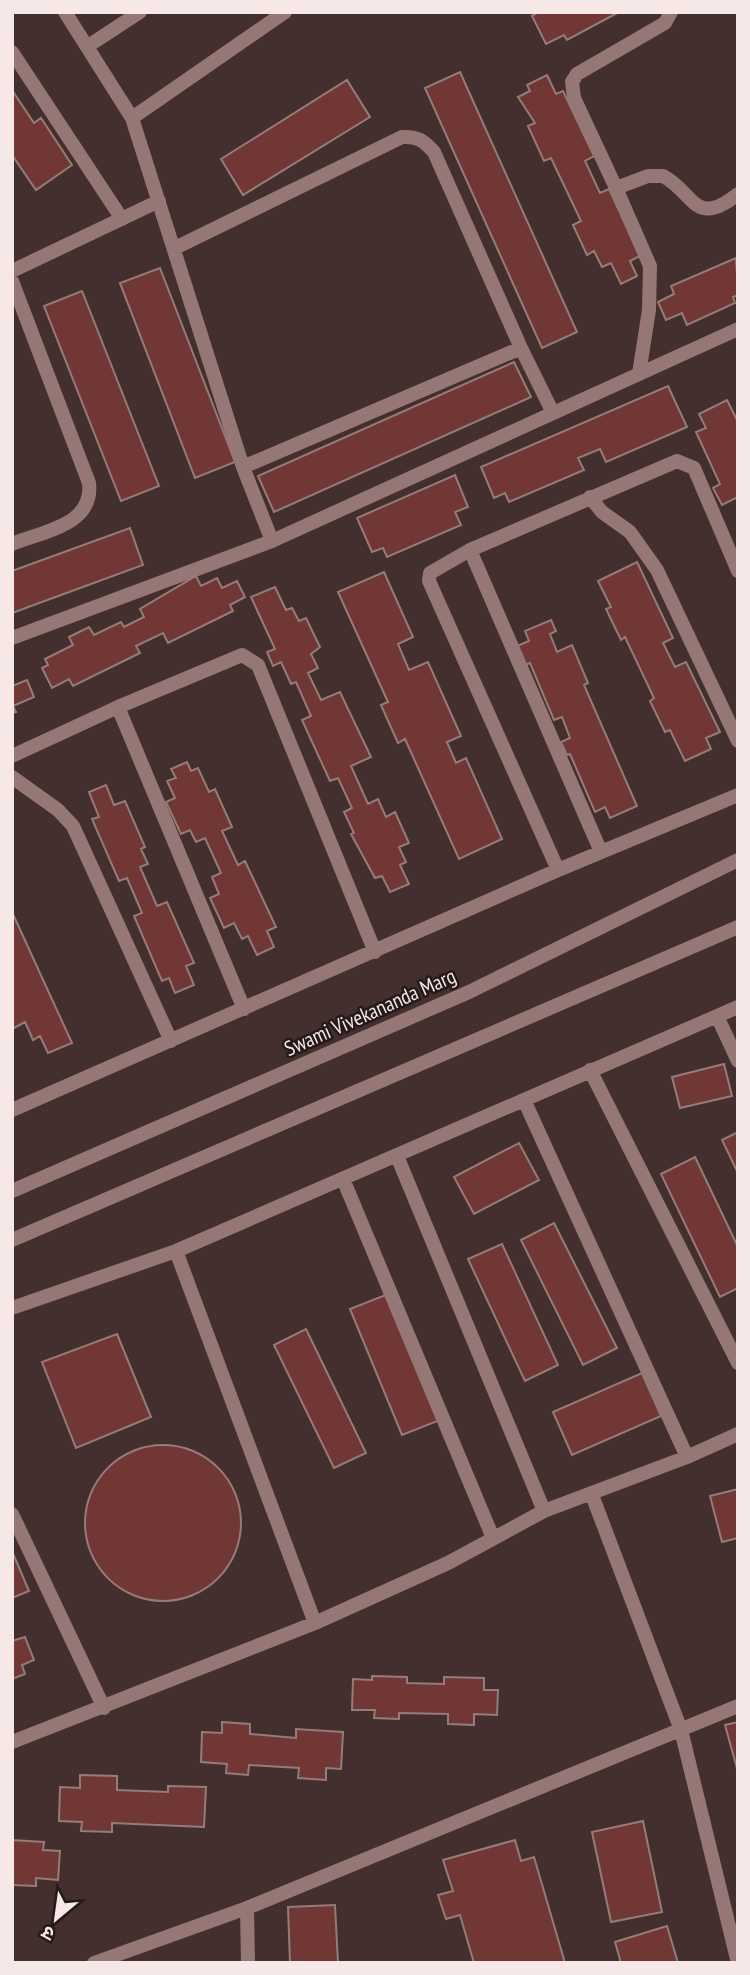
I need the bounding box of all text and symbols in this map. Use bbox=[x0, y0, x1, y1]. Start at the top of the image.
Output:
street label: Swami Vivekananda Marg bbox=[280, 962, 460, 1062]
north arrow bbox=[21, 1884, 91, 1954]
text: उ bbox=[36, 1920, 58, 1947]

